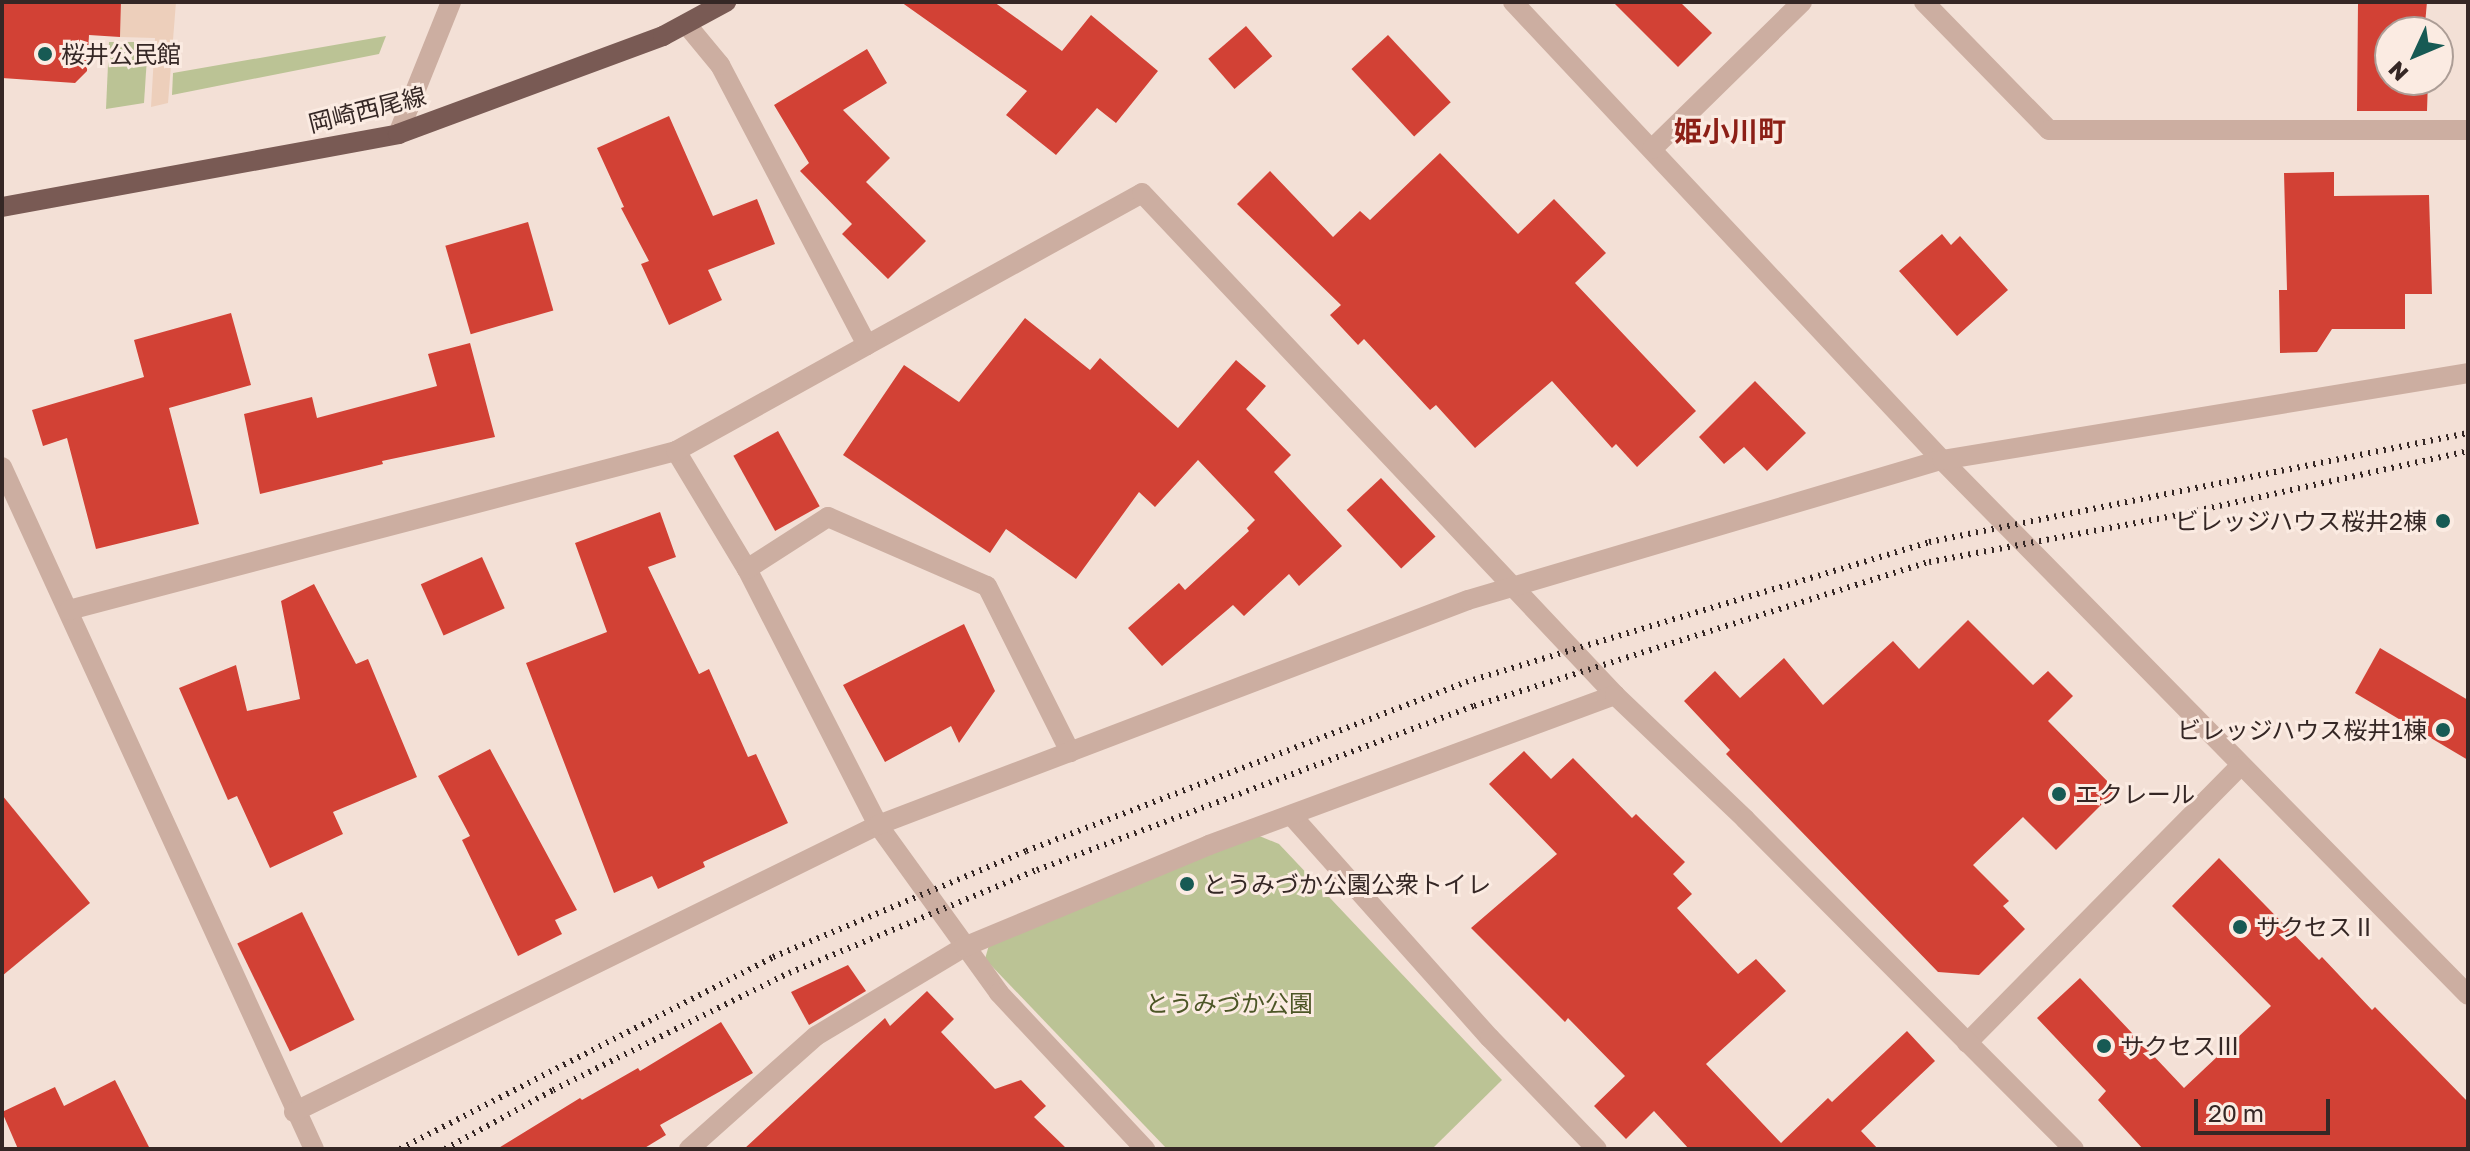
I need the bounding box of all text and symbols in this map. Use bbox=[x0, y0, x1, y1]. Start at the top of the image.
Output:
north arrow bbox=[2374, 16, 2454, 96]
place label: 桜井公民館 bbox=[61, 40, 181, 68]
marker: 桜井公民館 bbox=[36, 45, 54, 63]
text: N bbox=[2382, 56, 2413, 87]
street label: 岡崎西尾線 bbox=[305, 81, 429, 137]
district label: 姫小川町 bbox=[1674, 114, 1786, 148]
place label: ビレッジハウス桜井2棟 bbox=[2173, 507, 2427, 535]
marker: ビレッジハウス桜井2棟 bbox=[2434, 512, 2452, 530]
place label: ビレッジハウス桜井1棟 bbox=[2175, 716, 2427, 744]
marker: ビレッジハウス桜井1棟 bbox=[2434, 721, 2452, 739]
place label: エクレール bbox=[2075, 780, 2195, 808]
marker: エクレール bbox=[2050, 785, 2068, 803]
place label: とうみづか公園公衆トイレ bbox=[1203, 870, 1491, 898]
marker: とうみづか公園公衆トイレ bbox=[1178, 875, 1196, 893]
place label: サクセスⅡ bbox=[2256, 913, 2376, 941]
marker: サクセスⅡ bbox=[2231, 918, 2249, 936]
park label: とうみづか公園 bbox=[1145, 989, 1313, 1017]
place label: サクセスⅢ bbox=[2120, 1032, 2240, 1060]
marker: サクセスⅢ bbox=[2095, 1037, 2113, 1055]
scale bar bbox=[2198, 1083, 2334, 1133]
text: 20 m bbox=[2208, 1098, 2264, 1127]

